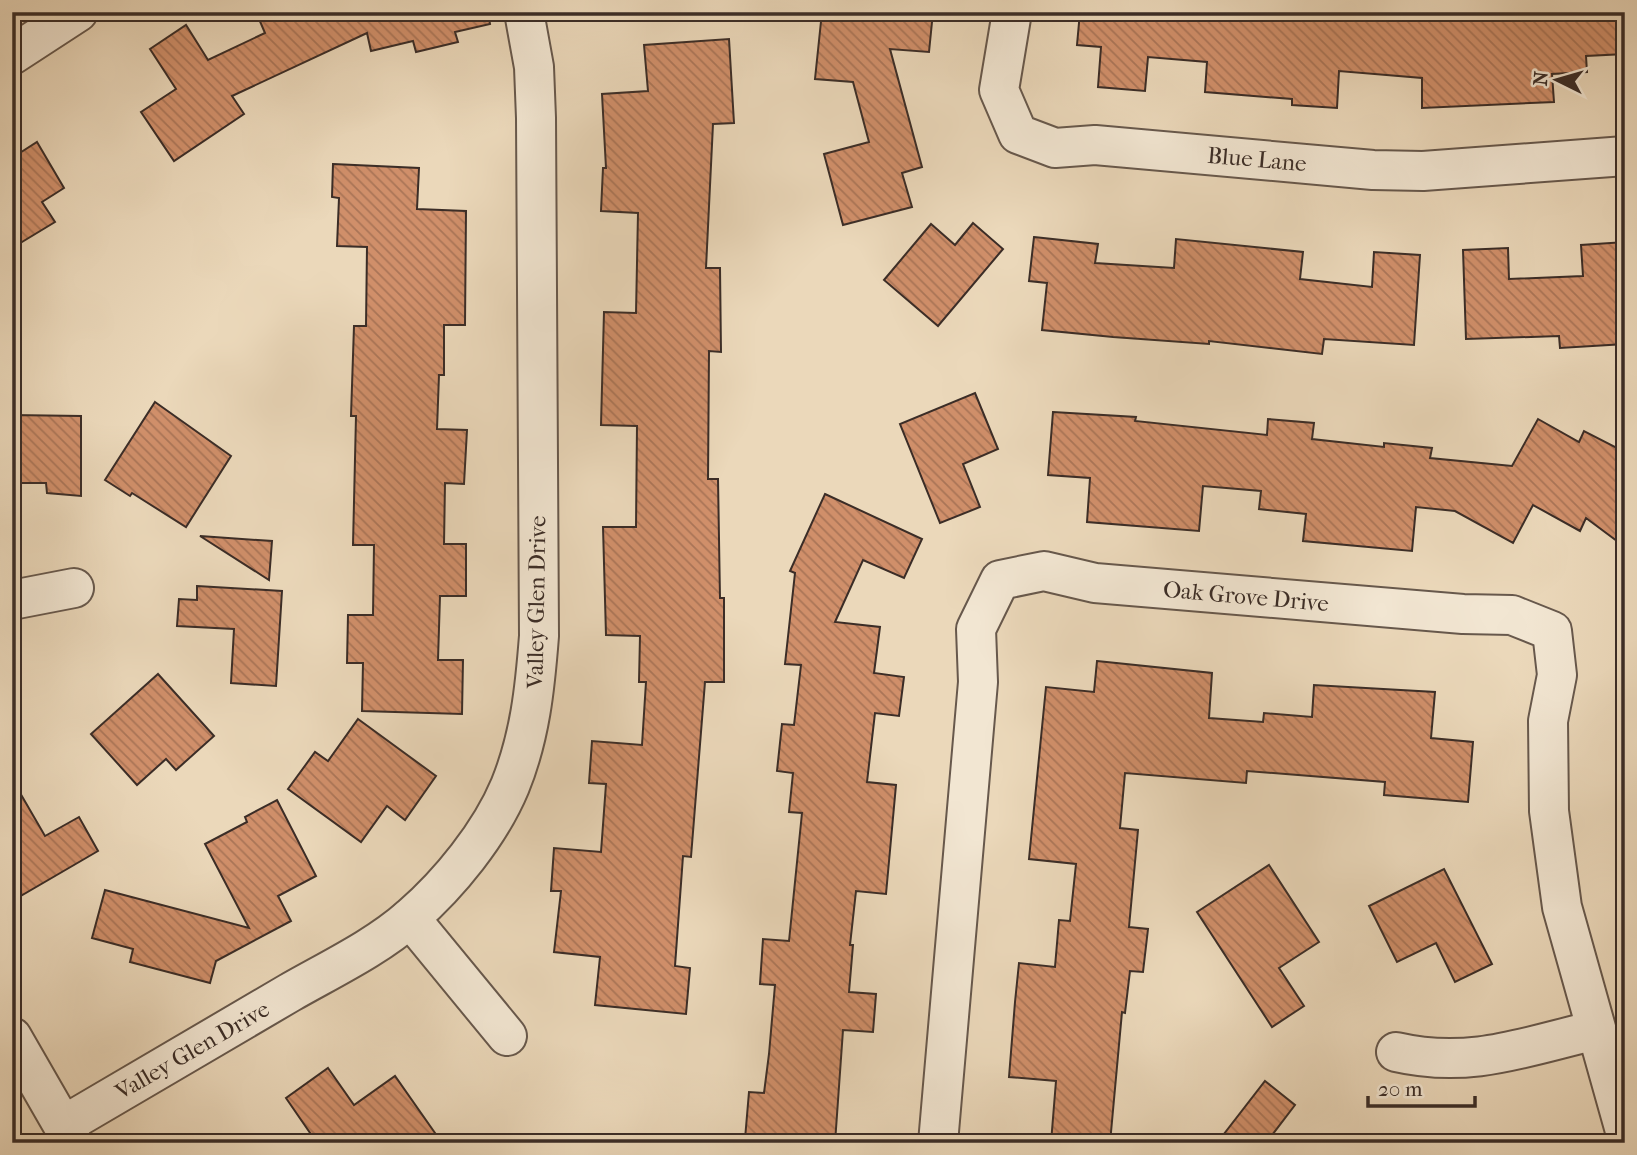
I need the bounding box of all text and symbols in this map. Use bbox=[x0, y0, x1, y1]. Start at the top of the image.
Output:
north arrow bbox=[1522, 46, 1592, 116]
text: N bbox=[1529, 70, 1553, 87]
street label: Blue Lane bbox=[1206, 142, 1308, 177]
street label: Valley Glen Drive bbox=[521, 515, 552, 690]
street label: Oak Grove Drive bbox=[1162, 576, 1330, 617]
street label: Valley Glen Drive bbox=[110, 995, 274, 1106]
scale bar bbox=[1368, 1064, 1474, 1108]
text: 20 m bbox=[1378, 1077, 1423, 1101]

